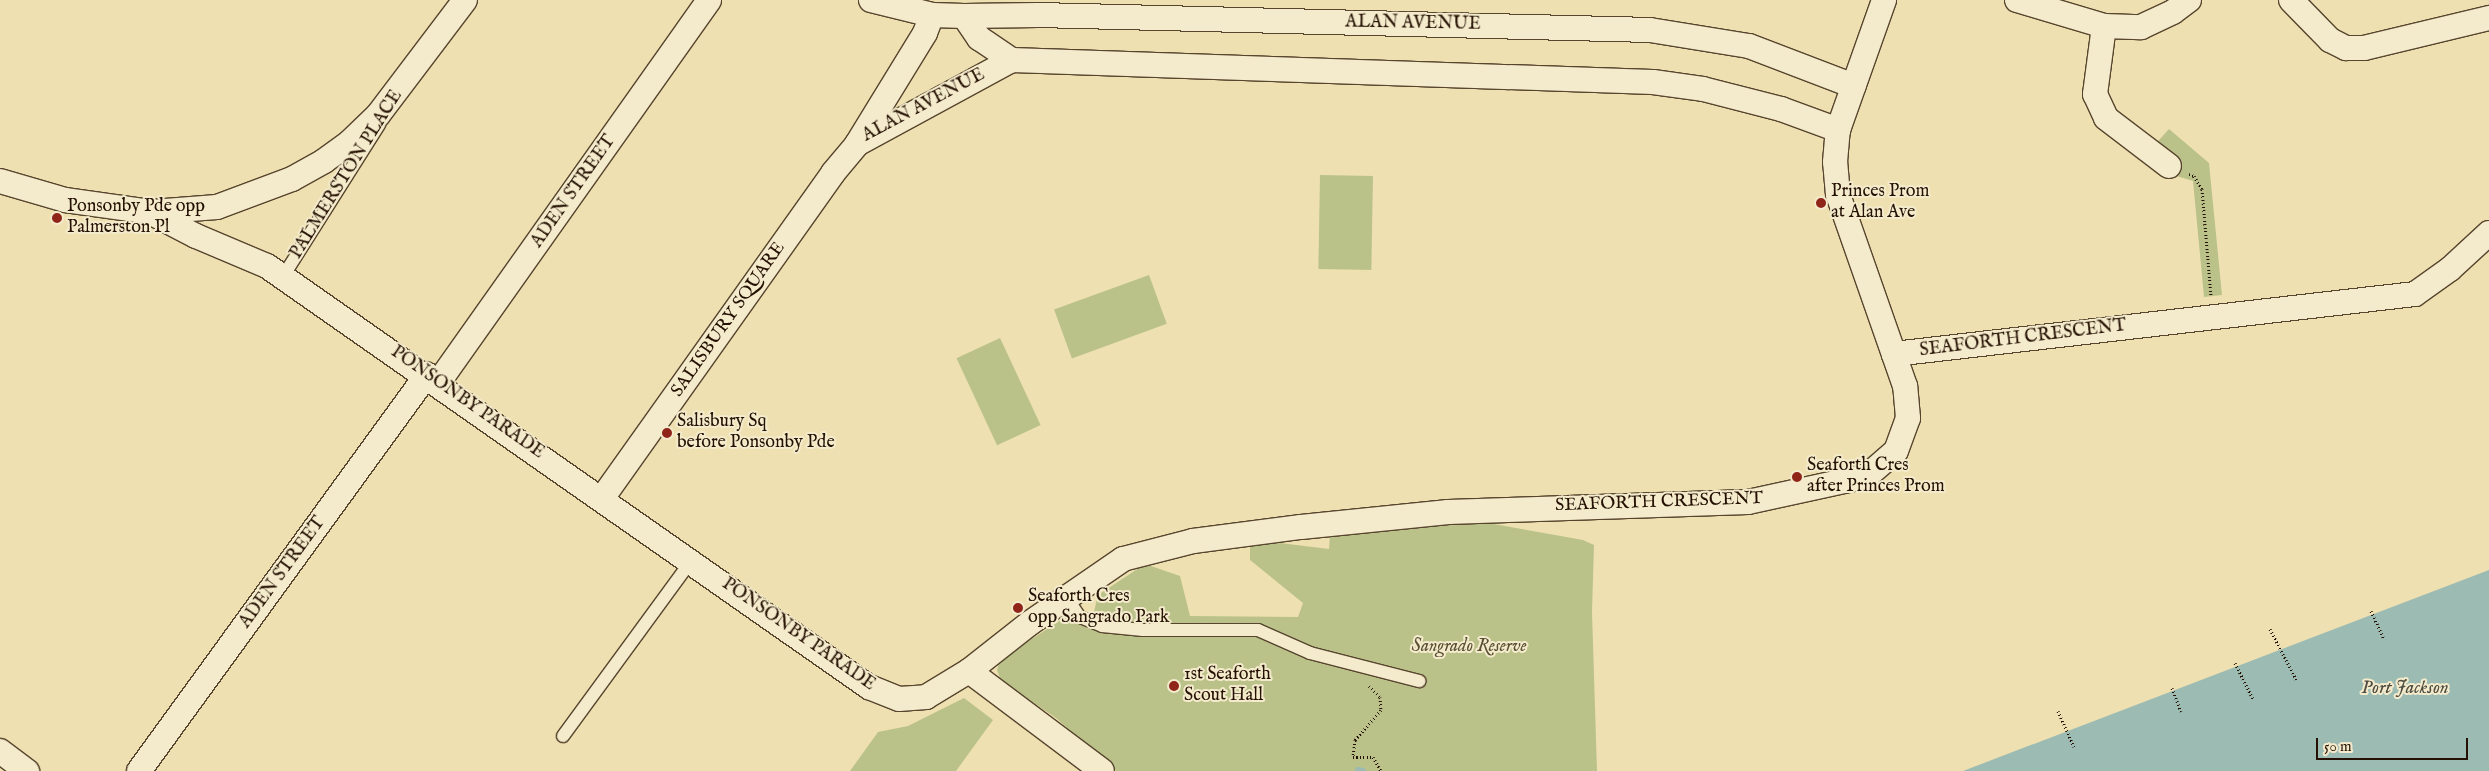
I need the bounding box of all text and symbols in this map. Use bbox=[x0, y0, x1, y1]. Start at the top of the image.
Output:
street label: ALAN AVENUE bbox=[1345, 12, 1481, 36]
street label: ALAN AVENUE bbox=[859, 65, 989, 147]
street label: PALMERSTON PLACE bbox=[286, 87, 408, 263]
street label: ADEN STREET bbox=[527, 132, 621, 252]
place label: Princes Prom at Alan Ave bbox=[1831, 182, 1929, 224]
place label: Ponsonby Pde opp Palmerston Pl bbox=[67, 197, 205, 240]
marker: Princes Prom at Alan Ave bbox=[1815, 197, 1827, 209]
marker: Ponsonby Pde opp Palmerston Pl bbox=[51, 212, 63, 224]
street label: SALISBURY SQUARE bbox=[667, 238, 791, 402]
street label: SEAFORTH CRESCENT bbox=[1918, 316, 2128, 362]
street label: PONSONBY PARADE bbox=[386, 342, 548, 464]
place label: Salisbury Sq before Ponsonby Pde bbox=[677, 412, 835, 454]
marker: Salisbury Sq before Ponsonby Pde bbox=[661, 427, 673, 439]
place label: Seaforth Cres after Princes Prom bbox=[1807, 456, 1945, 498]
marker: Seaforth Cres after Princes Prom bbox=[1791, 471, 1803, 483]
street label: SEAFORTH CRESCENT bbox=[1555, 489, 1763, 517]
street label: ADEN STREET bbox=[235, 513, 331, 633]
street label: PONSONBY PARADE bbox=[717, 574, 879, 696]
place label: Seaforth Cres opp Sangrado Park bbox=[1028, 587, 1169, 630]
marker: Seaforth Cres opp Sangrado Park bbox=[1012, 602, 1024, 614]
park label: Sangrado Reserve bbox=[1412, 636, 1526, 658]
place label: 1st Seaforth Scout Hall bbox=[1184, 665, 1271, 708]
water label: Port Jackson bbox=[2361, 678, 2449, 700]
marker: 1st Seaforth Scout Hall bbox=[1168, 680, 1180, 692]
scale bar bbox=[2319, 728, 2472, 760]
text: 50 m bbox=[2324, 737, 2352, 756]

